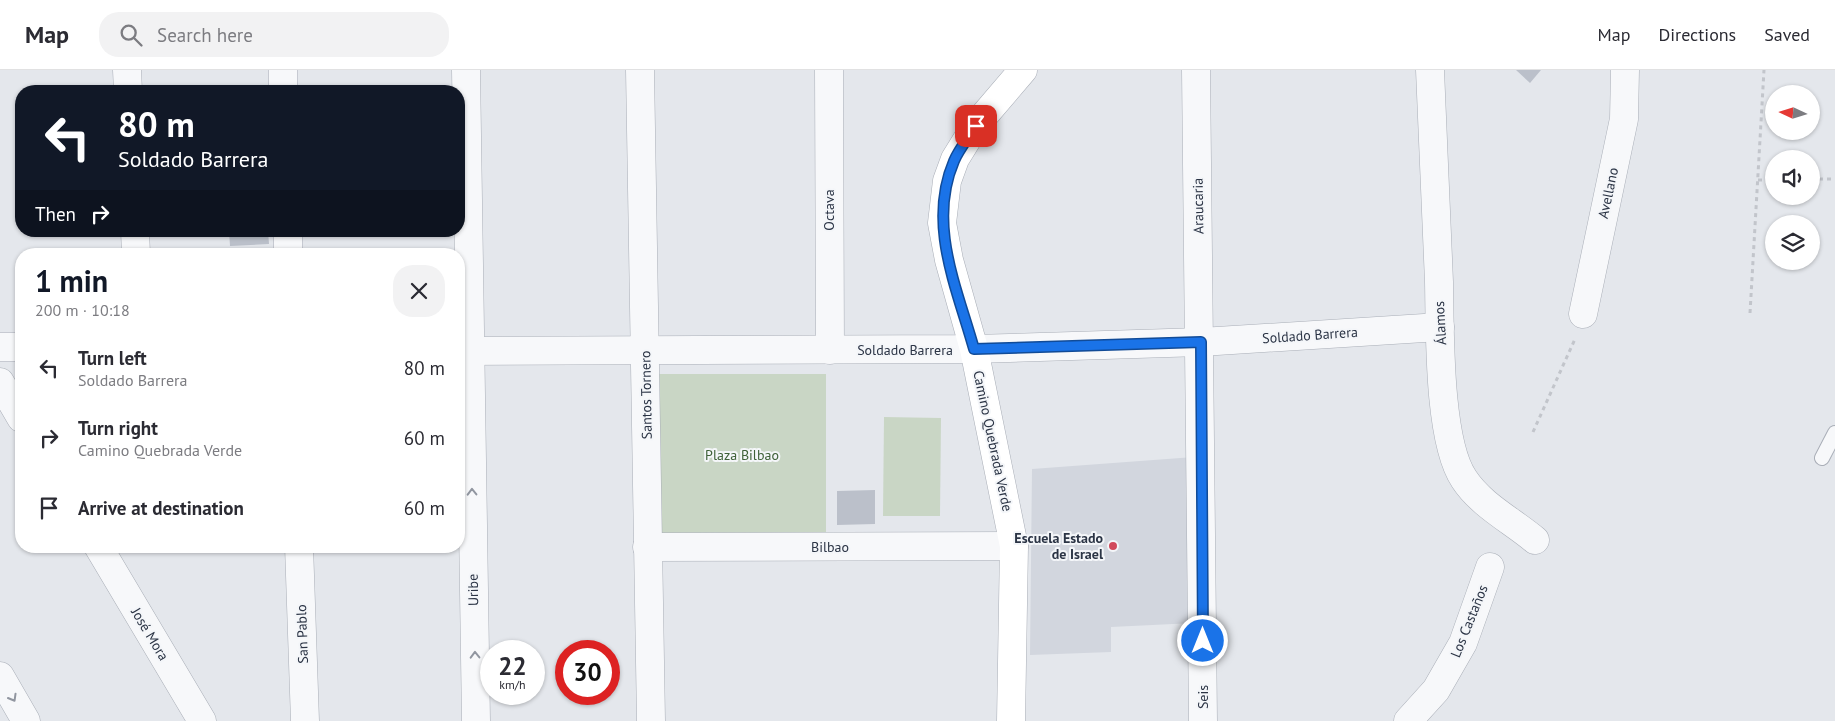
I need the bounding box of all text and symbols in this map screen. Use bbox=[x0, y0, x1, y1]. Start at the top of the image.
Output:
search box bbox=[99, 12, 449, 57]
text: Map bbox=[25, 19, 69, 50]
icon: search bbox=[117, 21, 145, 49]
text: Search here bbox=[157, 23, 253, 47]
text: Map bbox=[1598, 23, 1630, 46]
text: Directions bbox=[1658, 23, 1736, 46]
text: Saved bbox=[1764, 23, 1810, 46]
north arrow bbox=[1765, 85, 1820, 140]
map controls bbox=[1765, 85, 1820, 270]
text: 80 m bbox=[118, 101, 195, 147]
icon: left bbox=[35, 105, 100, 170]
pin bbox=[955, 105, 997, 147]
icon: arrive bbox=[962, 112, 990, 140]
text: Soldado Barrera bbox=[118, 145, 268, 173]
button: sound bbox=[1765, 150, 1820, 205]
street label: Avellano bbox=[1594, 166, 1622, 220]
street label: Araucaria bbox=[1189, 178, 1207, 234]
street label: Octava bbox=[820, 189, 838, 231]
icon: right bbox=[86, 200, 114, 228]
text: Then bbox=[35, 202, 76, 226]
button: layers bbox=[1765, 215, 1820, 270]
text: 1 min bbox=[35, 261, 108, 300]
button: close bbox=[393, 265, 445, 317]
text: 200 m · 10:18 bbox=[35, 300, 130, 320]
street label: Álamos bbox=[1430, 300, 1450, 345]
street label: Soldado Barrera bbox=[1262, 323, 1358, 347]
street label: Soldado Barrera bbox=[857, 341, 953, 359]
text: Turn left bbox=[78, 346, 147, 370]
street label: Santos Tornero bbox=[636, 351, 656, 439]
icon: left bbox=[35, 354, 63, 382]
text: 80 m bbox=[404, 356, 445, 380]
street label: Camino Quebrada Verde bbox=[969, 369, 1017, 513]
text: Soldado Barrera bbox=[78, 370, 187, 390]
text: Turn right bbox=[78, 416, 158, 440]
icon: right bbox=[35, 424, 63, 452]
text: 60 m bbox=[404, 426, 445, 450]
text: Camino Quebrada Verde bbox=[78, 440, 242, 460]
park label: Plaza Bilbao bbox=[705, 446, 779, 464]
one-way arrow bbox=[467, 488, 477, 496]
icon: arrive bbox=[35, 494, 63, 522]
text: Arrive at destination bbox=[78, 496, 244, 520]
text: 60 m bbox=[404, 496, 445, 520]
place label: Escuela Estado de Israel bbox=[1014, 529, 1104, 563]
street label: Bilbao bbox=[811, 538, 849, 556]
marker: Escuela Estado de Israel bbox=[1107, 540, 1119, 552]
street label: Uribe bbox=[464, 574, 482, 606]
street label: Los Castaños bbox=[1446, 582, 1492, 660]
street label: José Mora bbox=[127, 603, 173, 664]
street label: San Pablo bbox=[292, 604, 312, 664]
position arrow bbox=[1176, 614, 1228, 666]
speed limit sign: 30 bbox=[555, 640, 620, 705]
text: 22 bbox=[498, 650, 527, 682]
one-way arrow bbox=[469, 651, 480, 659]
text: km/h bbox=[499, 677, 526, 692]
street label: Seis bbox=[1194, 685, 1212, 709]
one-way arrow bbox=[7, 693, 17, 702]

